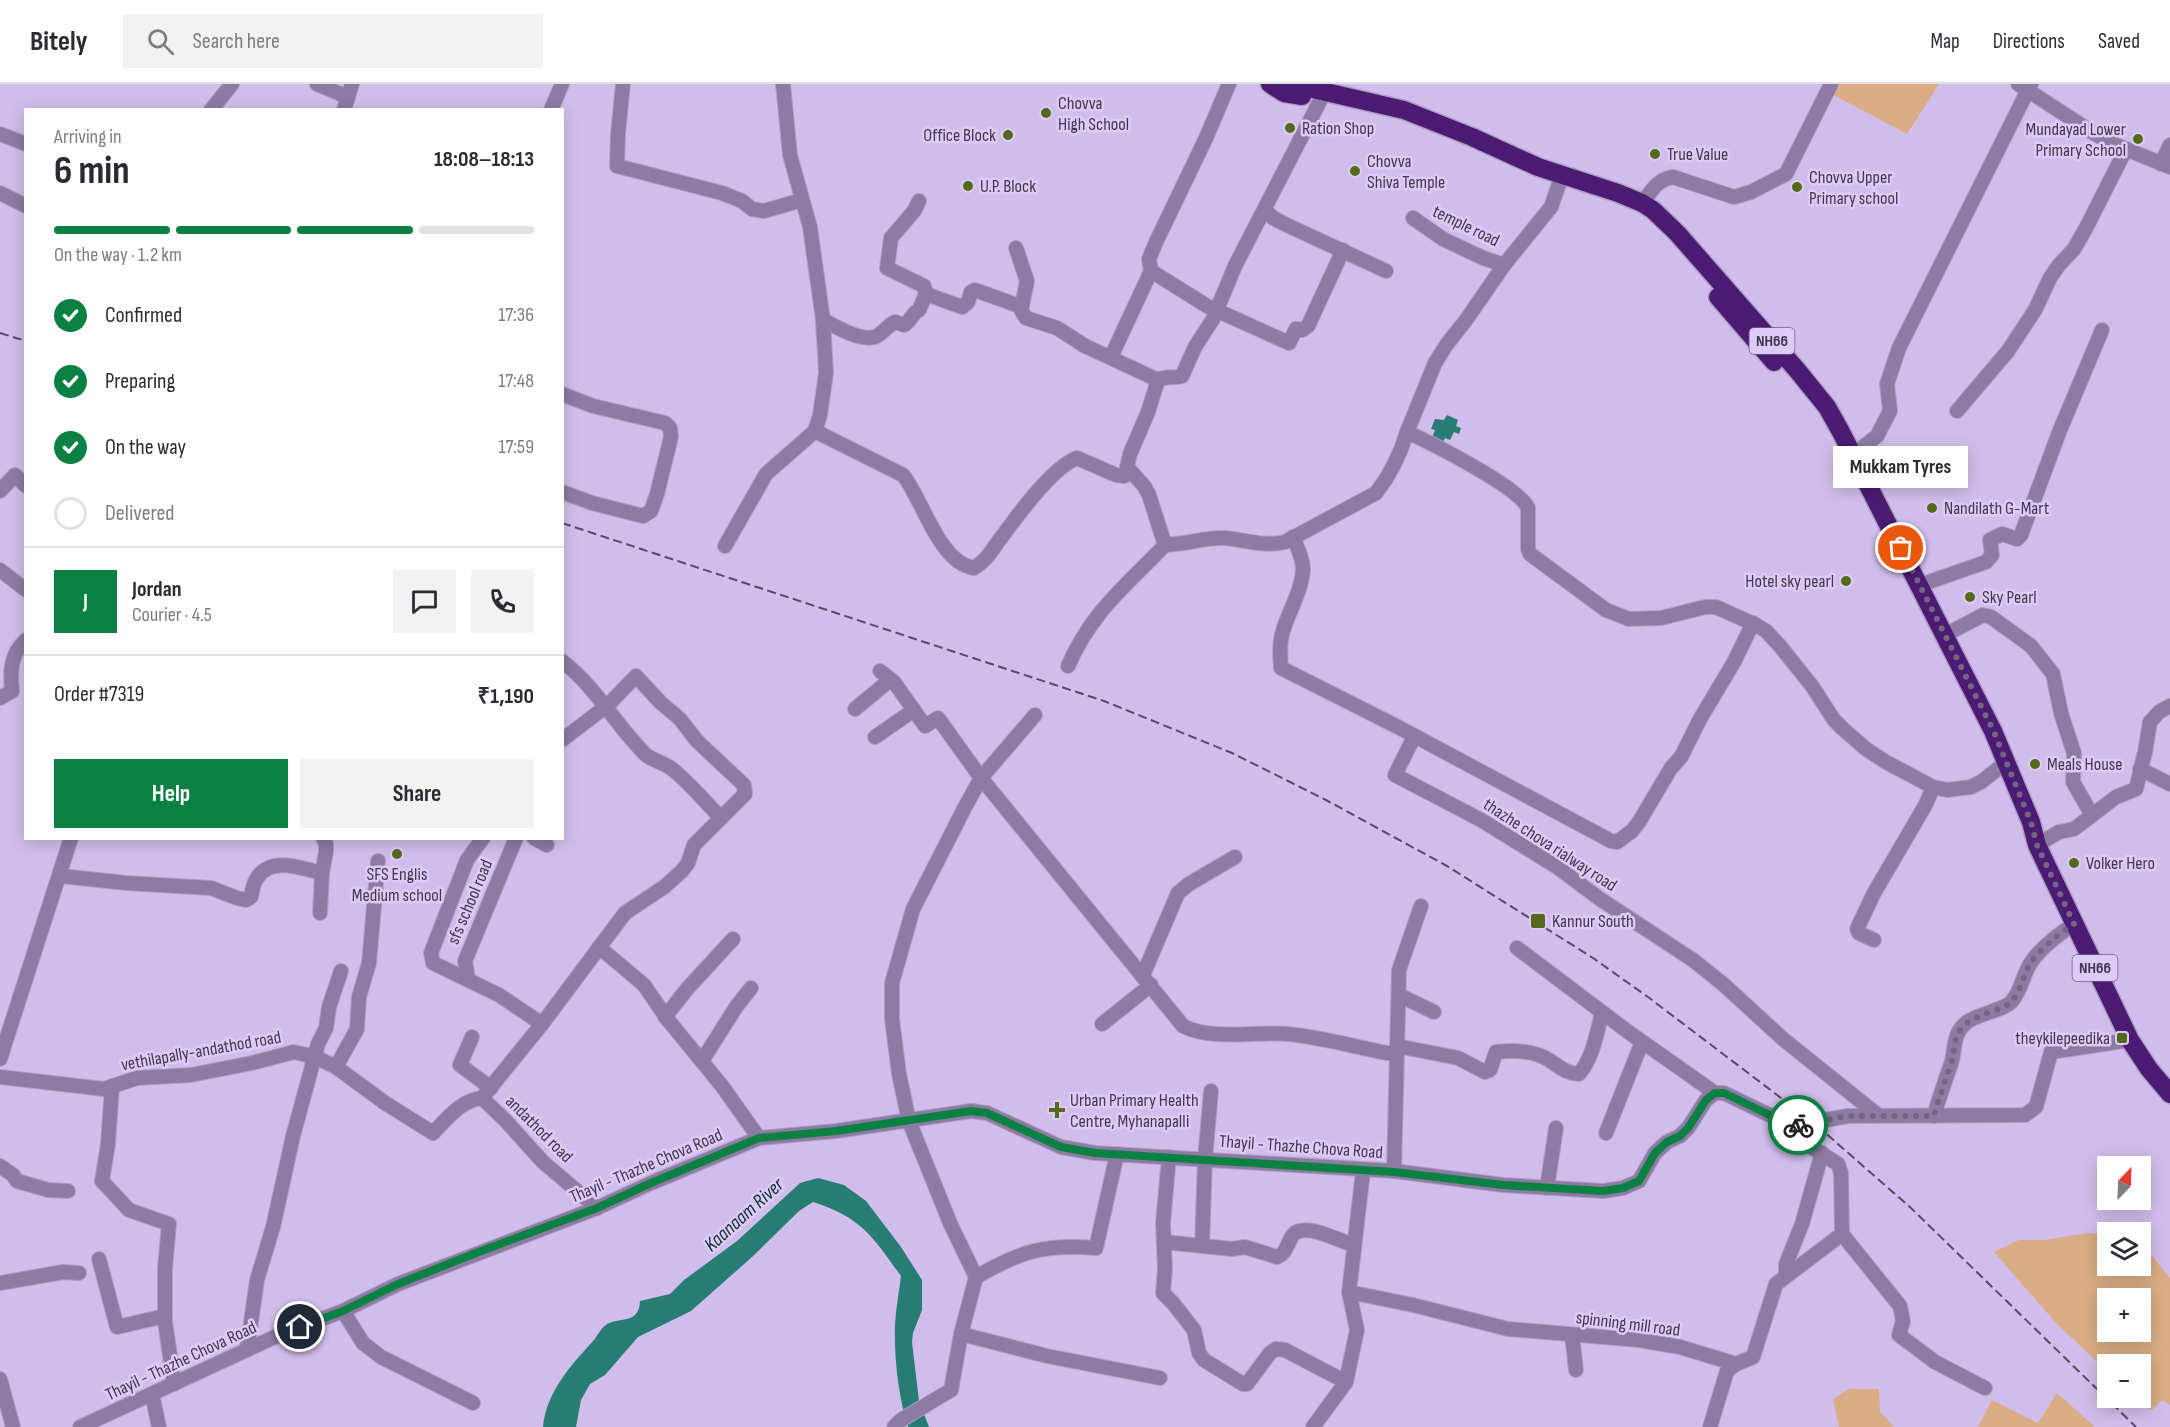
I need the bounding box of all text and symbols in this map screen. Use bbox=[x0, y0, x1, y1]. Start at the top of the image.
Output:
search box bbox=[123, 14, 543, 68]
text: Bitely bbox=[30, 25, 87, 58]
icon: search bbox=[144, 25, 177, 58]
text: Search here bbox=[192, 28, 280, 55]
text: Map bbox=[1930, 29, 1960, 54]
text: Directions bbox=[1993, 29, 2065, 54]
text: Saved bbox=[2098, 29, 2140, 54]
place label: Chovva High School bbox=[1058, 93, 1129, 135]
marker: Chovva High School bbox=[1039, 106, 1053, 120]
place label: Ration Shop bbox=[1302, 118, 1374, 139]
place label: Mundayad Lower Primary School bbox=[2026, 119, 2126, 161]
marker: Ration Shop bbox=[1283, 121, 1297, 135]
text: Arriving in bbox=[54, 125, 122, 149]
place label: Office Block bbox=[923, 125, 996, 146]
marker: Office Block bbox=[1001, 128, 1015, 142]
marker: Mundayad Lower Primary School bbox=[2131, 132, 2145, 146]
place label: True Value bbox=[1667, 144, 1728, 165]
text: 18:08–18:13 bbox=[434, 146, 534, 173]
marker: True Value bbox=[1648, 147, 1662, 161]
text: 6 min bbox=[54, 148, 130, 195]
place label: Chovva Shiva Temple bbox=[1367, 151, 1445, 193]
marker: Chovva Shiva Temple bbox=[1348, 164, 1362, 178]
place label: Chovva Upper Primary school bbox=[1809, 167, 1898, 209]
place label: U.P. Block bbox=[980, 176, 1036, 197]
marker: U.P. Block bbox=[961, 179, 975, 193]
marker: Chovva Upper Primary school bbox=[1790, 180, 1804, 194]
street label: temple road bbox=[1429, 201, 1503, 251]
text: On the way · 1.2 km bbox=[54, 243, 182, 267]
icon: check bbox=[54, 299, 87, 332]
text: Confirmed bbox=[105, 302, 182, 329]
text: 17:36 bbox=[498, 303, 534, 327]
road number: NH66 bbox=[1750, 328, 1794, 354]
icon: check bbox=[54, 365, 87, 398]
text: Preparing bbox=[105, 368, 175, 395]
text: 17:48 bbox=[498, 369, 534, 393]
icon: check bbox=[54, 431, 87, 464]
text: On the way bbox=[105, 434, 186, 461]
text: 17:59 bbox=[499, 435, 534, 459]
callout: Mukkam Tyres bbox=[1834, 446, 1968, 488]
text: Mukkam Tyres bbox=[1850, 455, 1951, 479]
place label: Nandilath G-Mart bbox=[1944, 498, 2050, 519]
text: Delivered bbox=[105, 500, 174, 527]
marker: Nandilath G-Mart bbox=[1925, 501, 1939, 515]
pin bbox=[1875, 522, 1926, 573]
icon: bag bbox=[1884, 531, 1917, 564]
button: chat bbox=[393, 570, 456, 633]
button: phone bbox=[471, 570, 534, 633]
place label: Hotel sky pearl bbox=[1745, 571, 1834, 592]
marker: Hotel sky pearl bbox=[1839, 574, 1853, 588]
text: Jordan bbox=[132, 576, 181, 603]
place label: Sky Pearl bbox=[1982, 587, 2037, 608]
text: J bbox=[83, 588, 88, 615]
marker: Sky Pearl bbox=[1963, 590, 1977, 604]
text: Courier · 4.5 bbox=[132, 603, 212, 627]
text: Order #7319 bbox=[54, 681, 144, 708]
text: ₹1,190 bbox=[478, 683, 534, 710]
place label: Meals House bbox=[2047, 754, 2122, 775]
marker: Meals House bbox=[2028, 757, 2042, 771]
button: Help bbox=[54, 759, 288, 828]
button: Share bbox=[300, 759, 534, 828]
street label: thazhe chova rialway road bbox=[1479, 794, 1621, 896]
marker: SFS Englis Medium school bbox=[390, 847, 404, 861]
place label: Volker Hero bbox=[2086, 853, 2155, 874]
street label: sfs school road bbox=[443, 856, 497, 948]
marker: Volker Hero bbox=[2067, 856, 2081, 870]
place label: SFS Englis Medium school bbox=[352, 864, 442, 906]
place label: Kannur South bbox=[1552, 911, 1634, 932]
marker: Kannur South bbox=[1529, 912, 1547, 930]
road number: NH66 bbox=[2072, 955, 2118, 981]
street label: vethilapally-andathod road bbox=[119, 1027, 283, 1075]
place label: theykilepeedika bbox=[2015, 1028, 2110, 1049]
marker: theykilepeedika bbox=[2115, 1031, 2129, 1045]
place label: Urban Primary Health Centre, Myhanapalli bbox=[1070, 1090, 1199, 1132]
street label: andathod road bbox=[501, 1091, 577, 1167]
courier bbox=[1768, 1095, 1828, 1155]
marker: Urban Primary Health Centre, Myhanapalli bbox=[1048, 1101, 1066, 1119]
icon: bike bbox=[1782, 1109, 1815, 1142]
street label: Thayil - Thazhe Chova Road bbox=[566, 1124, 726, 1208]
street label: Thayil - Thazhe Chova Road bbox=[1218, 1131, 1384, 1163]
north arrow bbox=[2097, 1156, 2151, 1210]
map controls bbox=[2097, 1156, 2151, 1408]
water label: Kaanaam River bbox=[699, 1172, 790, 1257]
button: layers bbox=[2097, 1222, 2151, 1276]
button: + bbox=[2097, 1288, 2151, 1342]
pin bbox=[274, 1301, 325, 1352]
street label: spinning mill road bbox=[1575, 1307, 1681, 1341]
icon: home bbox=[283, 1310, 316, 1343]
street label: Thayil - Thazhe Chova Road bbox=[102, 1317, 260, 1405]
button: − bbox=[2097, 1354, 2151, 1408]

